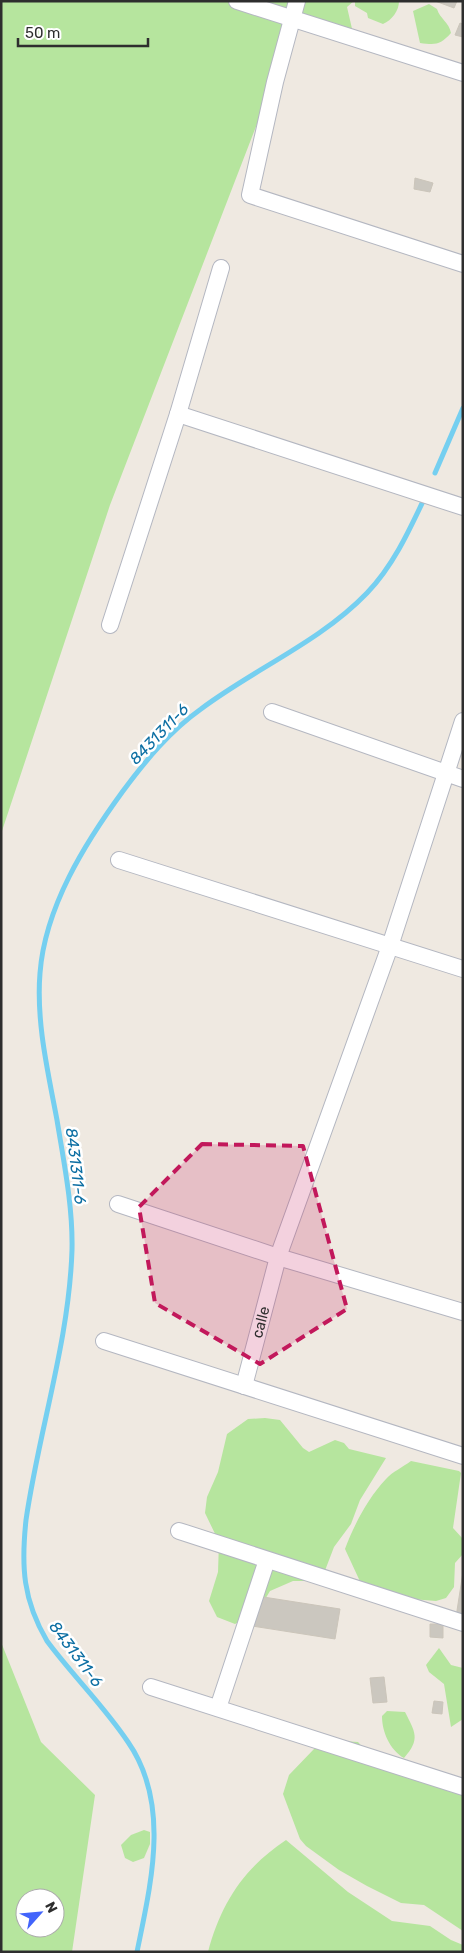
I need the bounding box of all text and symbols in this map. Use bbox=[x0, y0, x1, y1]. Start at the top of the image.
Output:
scale bar bbox=[18, 15, 148, 47]
text: 50 m bbox=[25, 24, 60, 42]
water label: 8431311-6 bbox=[125, 699, 193, 768]
water label: 8431311-6 bbox=[62, 1127, 90, 1206]
street label: calle bbox=[248, 1304, 274, 1340]
water label: 8431311-6 bbox=[45, 1618, 107, 1691]
north arrow bbox=[15, 1888, 65, 1938]
text: N bbox=[41, 1899, 61, 1916]

